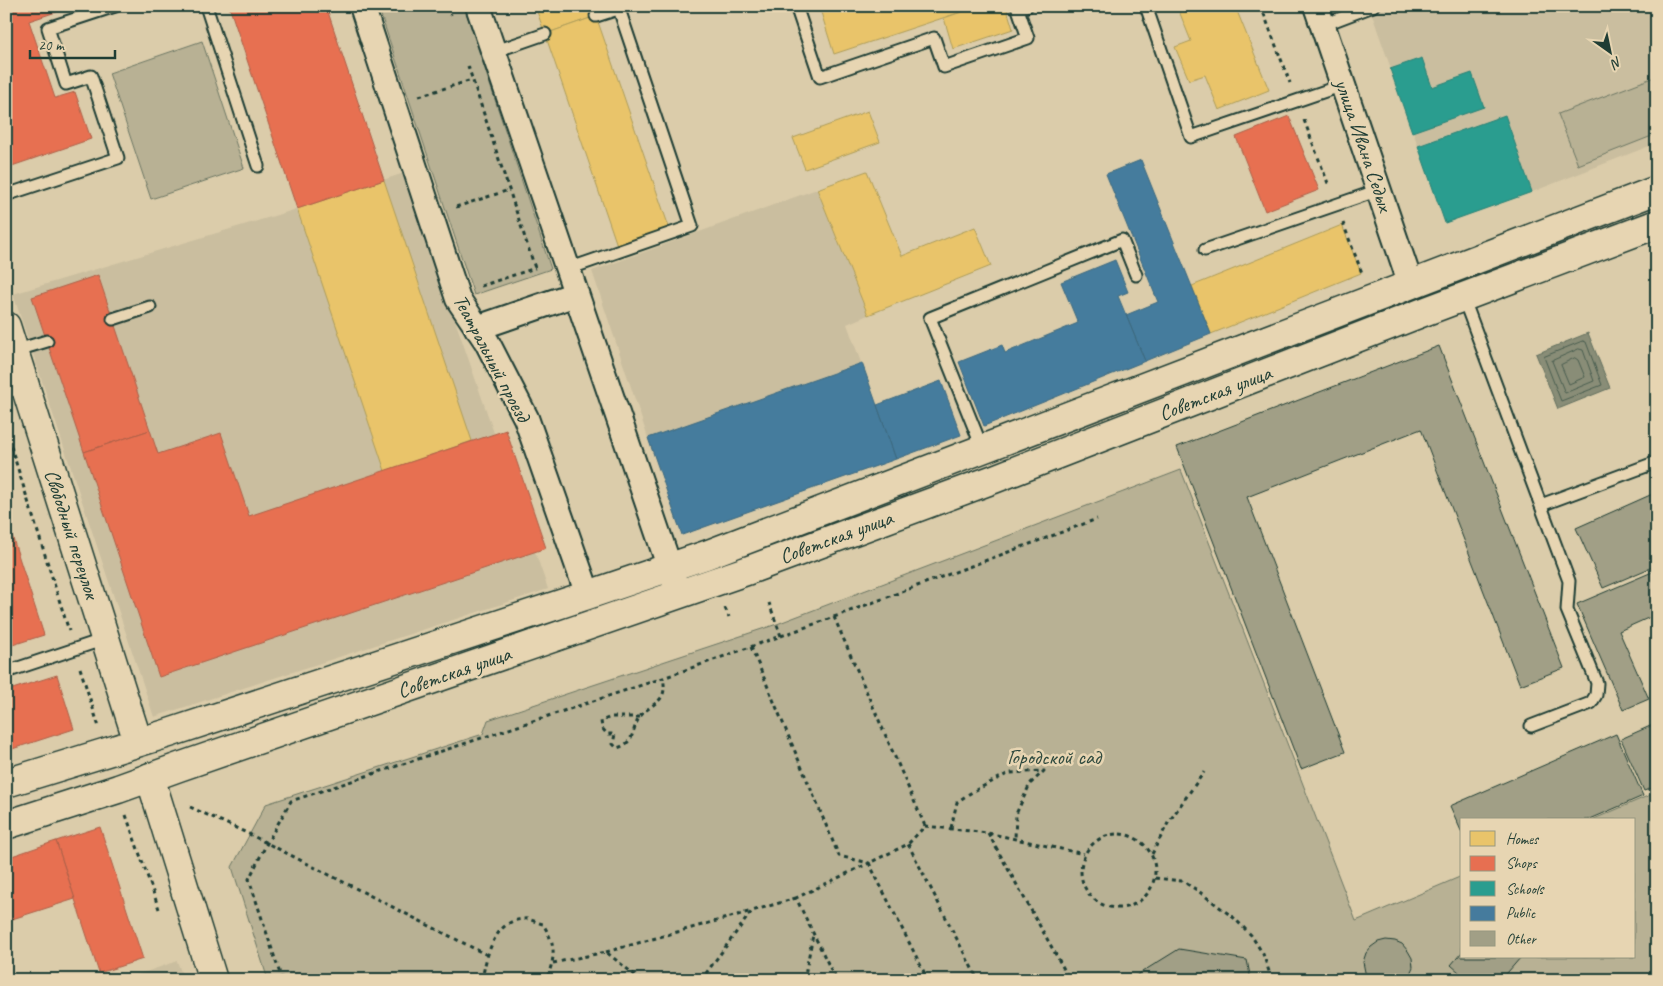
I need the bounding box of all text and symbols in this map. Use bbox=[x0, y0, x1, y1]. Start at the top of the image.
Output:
scale bar bbox=[30, 28, 115, 60]
north arrow bbox=[1586, 28, 1636, 78]
text: 20 m bbox=[38, 36, 65, 55]
text: N bbox=[1607, 53, 1625, 73]
street label: улица Ивана Седых bbox=[1329, 73, 1399, 216]
street label: Театральный проезд bbox=[448, 290, 538, 428]
street label: Советская улица bbox=[1155, 359, 1277, 426]
street label: Свободный переулок bbox=[39, 466, 106, 604]
street label: Советская улица bbox=[776, 504, 898, 569]
street label: Советская улица bbox=[394, 640, 516, 704]
park label: Городской сад bbox=[1007, 744, 1103, 770]
legend bbox=[1460, 818, 1636, 958]
text: Homes bbox=[1506, 830, 1540, 849]
text: Shops bbox=[1506, 854, 1539, 873]
text: Schools bbox=[1506, 880, 1545, 899]
text: Public bbox=[1506, 904, 1536, 923]
text: Other bbox=[1506, 930, 1537, 949]

